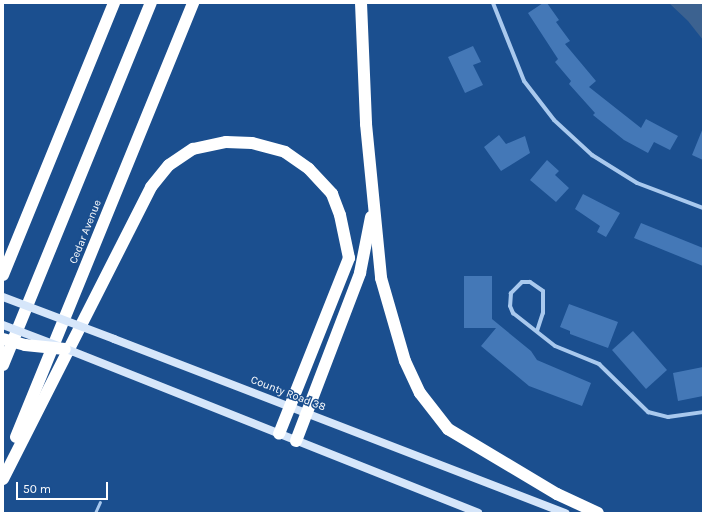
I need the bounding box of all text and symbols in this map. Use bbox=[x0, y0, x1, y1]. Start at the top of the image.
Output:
street label: Cedar Avenue bbox=[67, 198, 105, 266]
street label: County Road 38 bbox=[249, 374, 327, 414]
scale bar bbox=[18, 474, 110, 500]
text: 50 m bbox=[23, 482, 51, 496]

